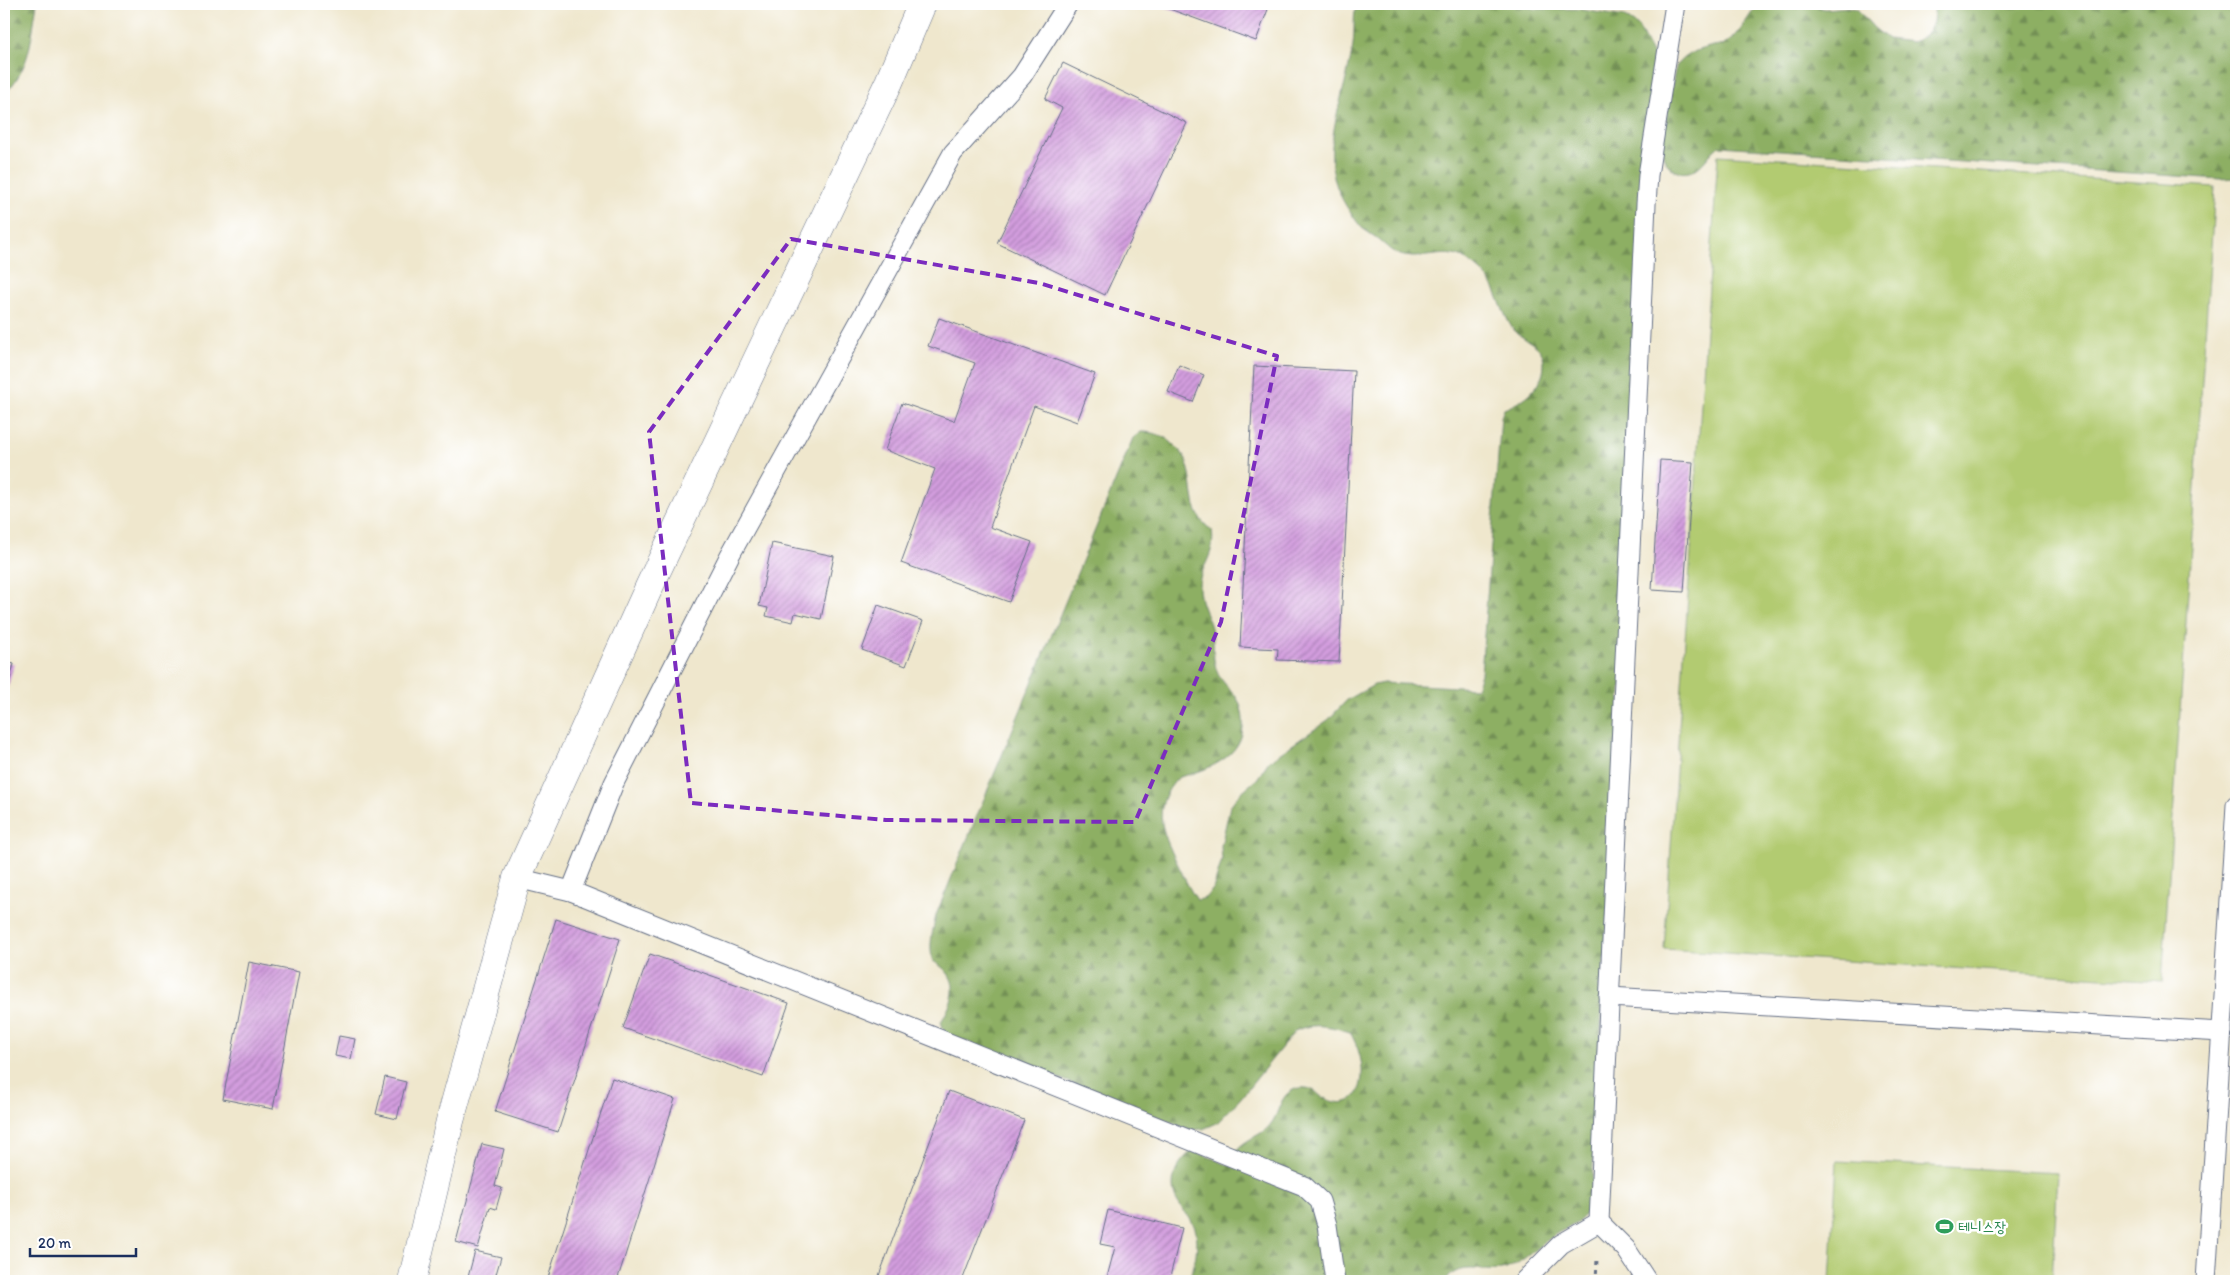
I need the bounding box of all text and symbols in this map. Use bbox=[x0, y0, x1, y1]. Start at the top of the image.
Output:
sports icon: 테니스장 bbox=[1934, 1217, 1954, 1237]
place label: 테니스장 bbox=[1958, 1218, 2006, 1236]
scale bar bbox=[30, 1225, 136, 1257]
text: 20 m bbox=[38, 1234, 72, 1252]

